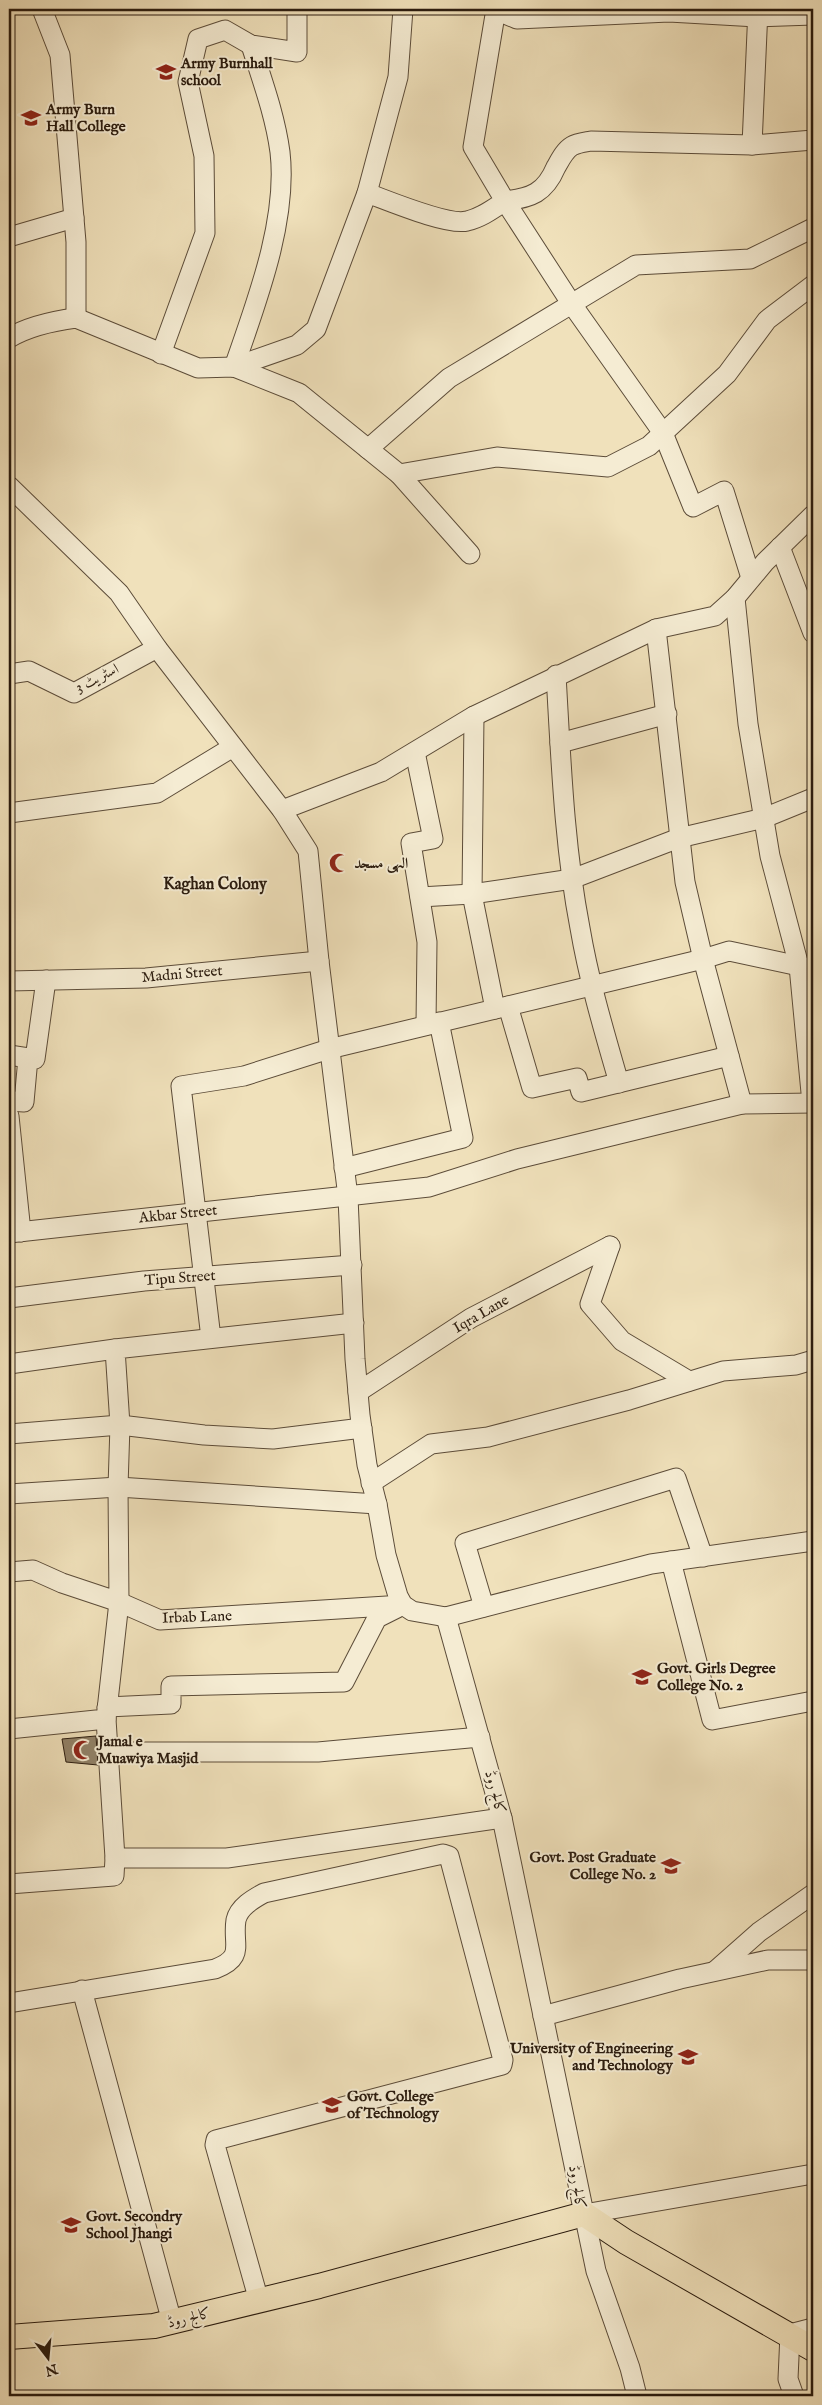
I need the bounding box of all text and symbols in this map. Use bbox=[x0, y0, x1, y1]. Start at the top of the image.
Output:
place label: Army Burnhall school bbox=[180, 54, 274, 90]
school or university icon: Army Burnhall school bbox=[155, 61, 177, 83]
place label: Army Burn Hall College bbox=[45, 100, 126, 136]
school or university icon: Army Burn Hall College bbox=[20, 107, 42, 129]
street label: اسٹریٹ 3 bbox=[72, 659, 122, 697]
mosque icon: الہی مسجد bbox=[328, 852, 350, 874]
place label: الہی مسجد bbox=[354, 854, 408, 873]
district label: Kaghan Colony bbox=[163, 875, 268, 895]
street label: Madni Street bbox=[141, 961, 223, 987]
street label: Akbar Street bbox=[137, 1200, 218, 1228]
street label: Tipu Street bbox=[144, 1266, 216, 1290]
street label: Iqra Lane bbox=[450, 1290, 512, 1338]
street label: Irbab Lane bbox=[162, 1606, 232, 1628]
place label: Govt. Girls Degree College No. 2 bbox=[657, 1659, 776, 1695]
school or university icon: Govt. Girls Degree College No. 2 bbox=[631, 1666, 653, 1688]
place label: Jamal e Muawiya Masjid bbox=[96, 1732, 199, 1768]
mosque icon: Jamal e Muawiya Masjid bbox=[72, 1739, 94, 1761]
street label: کالج روڈ bbox=[476, 1768, 510, 1817]
place label: Govt. Post Graduate College No. 2 bbox=[529, 1848, 656, 1884]
school or university icon: Govt. Post Graduate College No. 2 bbox=[660, 1855, 682, 1877]
place label: University of Engineering and Technology bbox=[509, 2039, 674, 2075]
school or university icon: University of Engineering and Technology bbox=[677, 2046, 699, 2068]
place label: Govt. College of Technology bbox=[347, 2087, 439, 2123]
school or university icon: Govt. College of Technology bbox=[321, 2094, 343, 2116]
street label: کالج روڈ bbox=[560, 2164, 590, 2211]
place label: Govt. Secondry School Jhangi bbox=[86, 2207, 183, 2243]
school or university icon: Govt. Secondry School Jhangi bbox=[60, 2214, 82, 2236]
street label: کالج روڈ bbox=[165, 2303, 214, 2336]
north arrow bbox=[22, 2332, 72, 2382]
text: N bbox=[43, 2359, 61, 2380]

